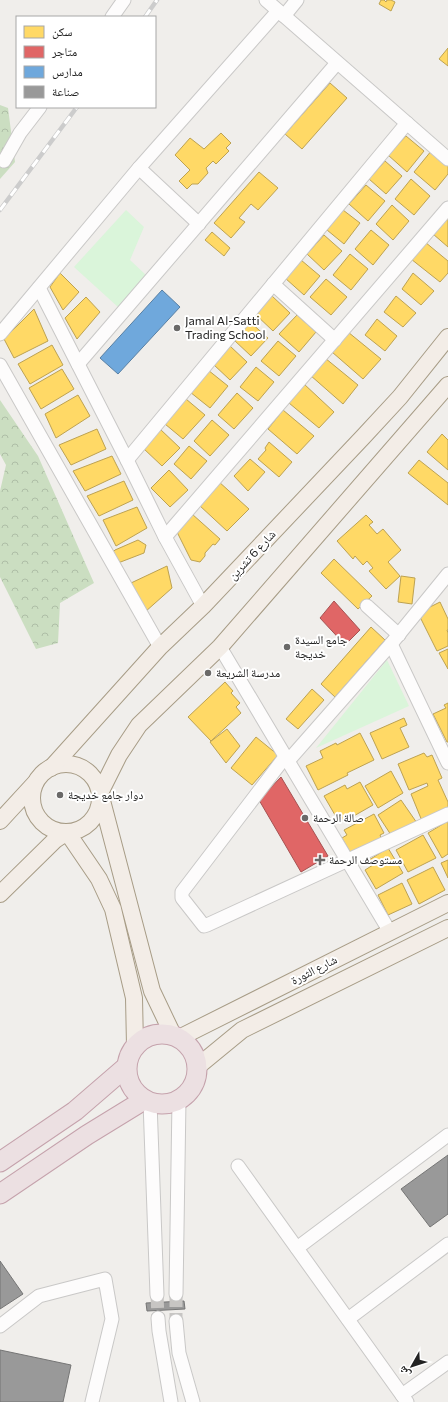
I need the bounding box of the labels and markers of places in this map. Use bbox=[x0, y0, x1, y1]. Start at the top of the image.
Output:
place label: Jamal Al-Satti Trading School bbox=[185, 313, 266, 341]
marker: Jamal Al-Satti Trading School bbox=[172, 323, 182, 333]
place label: جامع السيدة خديجة bbox=[295, 632, 348, 661]
marker: جامع السيدة خديجة bbox=[282, 642, 292, 652]
place label: مدرسة الشريعة bbox=[216, 665, 280, 680]
marker: مدرسة الشريعة bbox=[203, 668, 213, 678]
place label: دوار جامع خديجة bbox=[68, 787, 143, 802]
marker: دوار جامع خديجة bbox=[55, 790, 65, 800]
place label: صالة الرحمة bbox=[313, 810, 364, 824]
marker: صالة الرحمة bbox=[300, 813, 310, 823]
place label: مستوصف الرحمة bbox=[329, 852, 402, 866]
marker: مستوصف الرحمة bbox=[314, 854, 326, 866]

